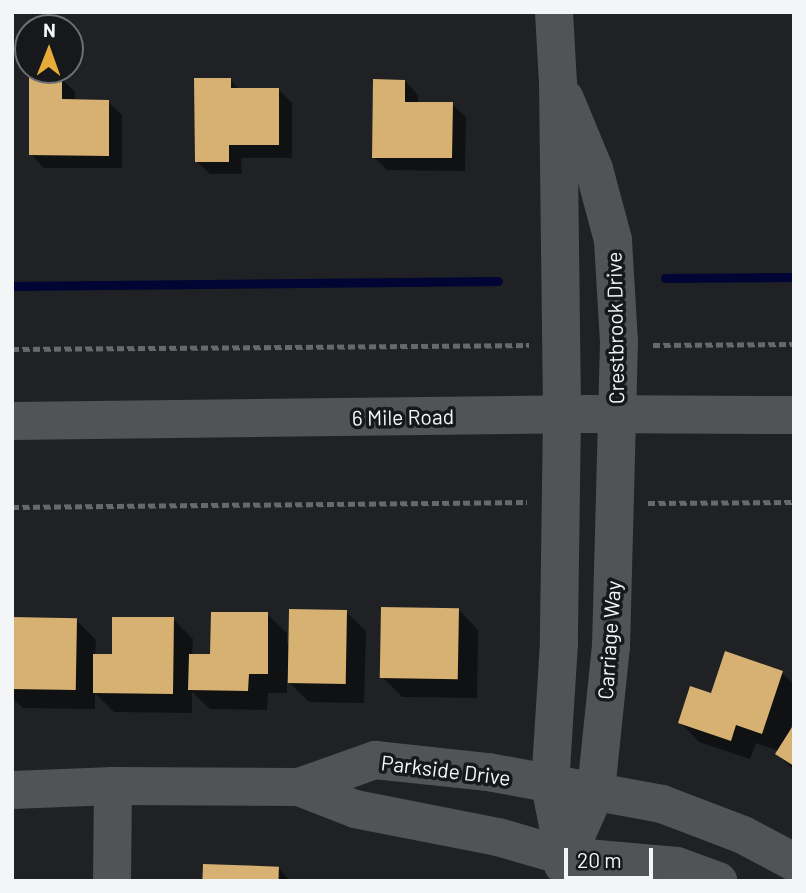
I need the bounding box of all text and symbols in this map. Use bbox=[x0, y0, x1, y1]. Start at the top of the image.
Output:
north arrow bbox=[14, 14, 84, 84]
text: N bbox=[43, 18, 56, 41]
street label: Crestbrook Drive bbox=[601, 252, 629, 404]
street label: 6 Mile Road bbox=[352, 404, 454, 430]
street label: Carriage Way bbox=[592, 580, 626, 700]
street label: Parkside Drive bbox=[380, 750, 512, 790]
scale bar bbox=[568, 834, 657, 878]
text: 20 m bbox=[577, 847, 622, 872]

